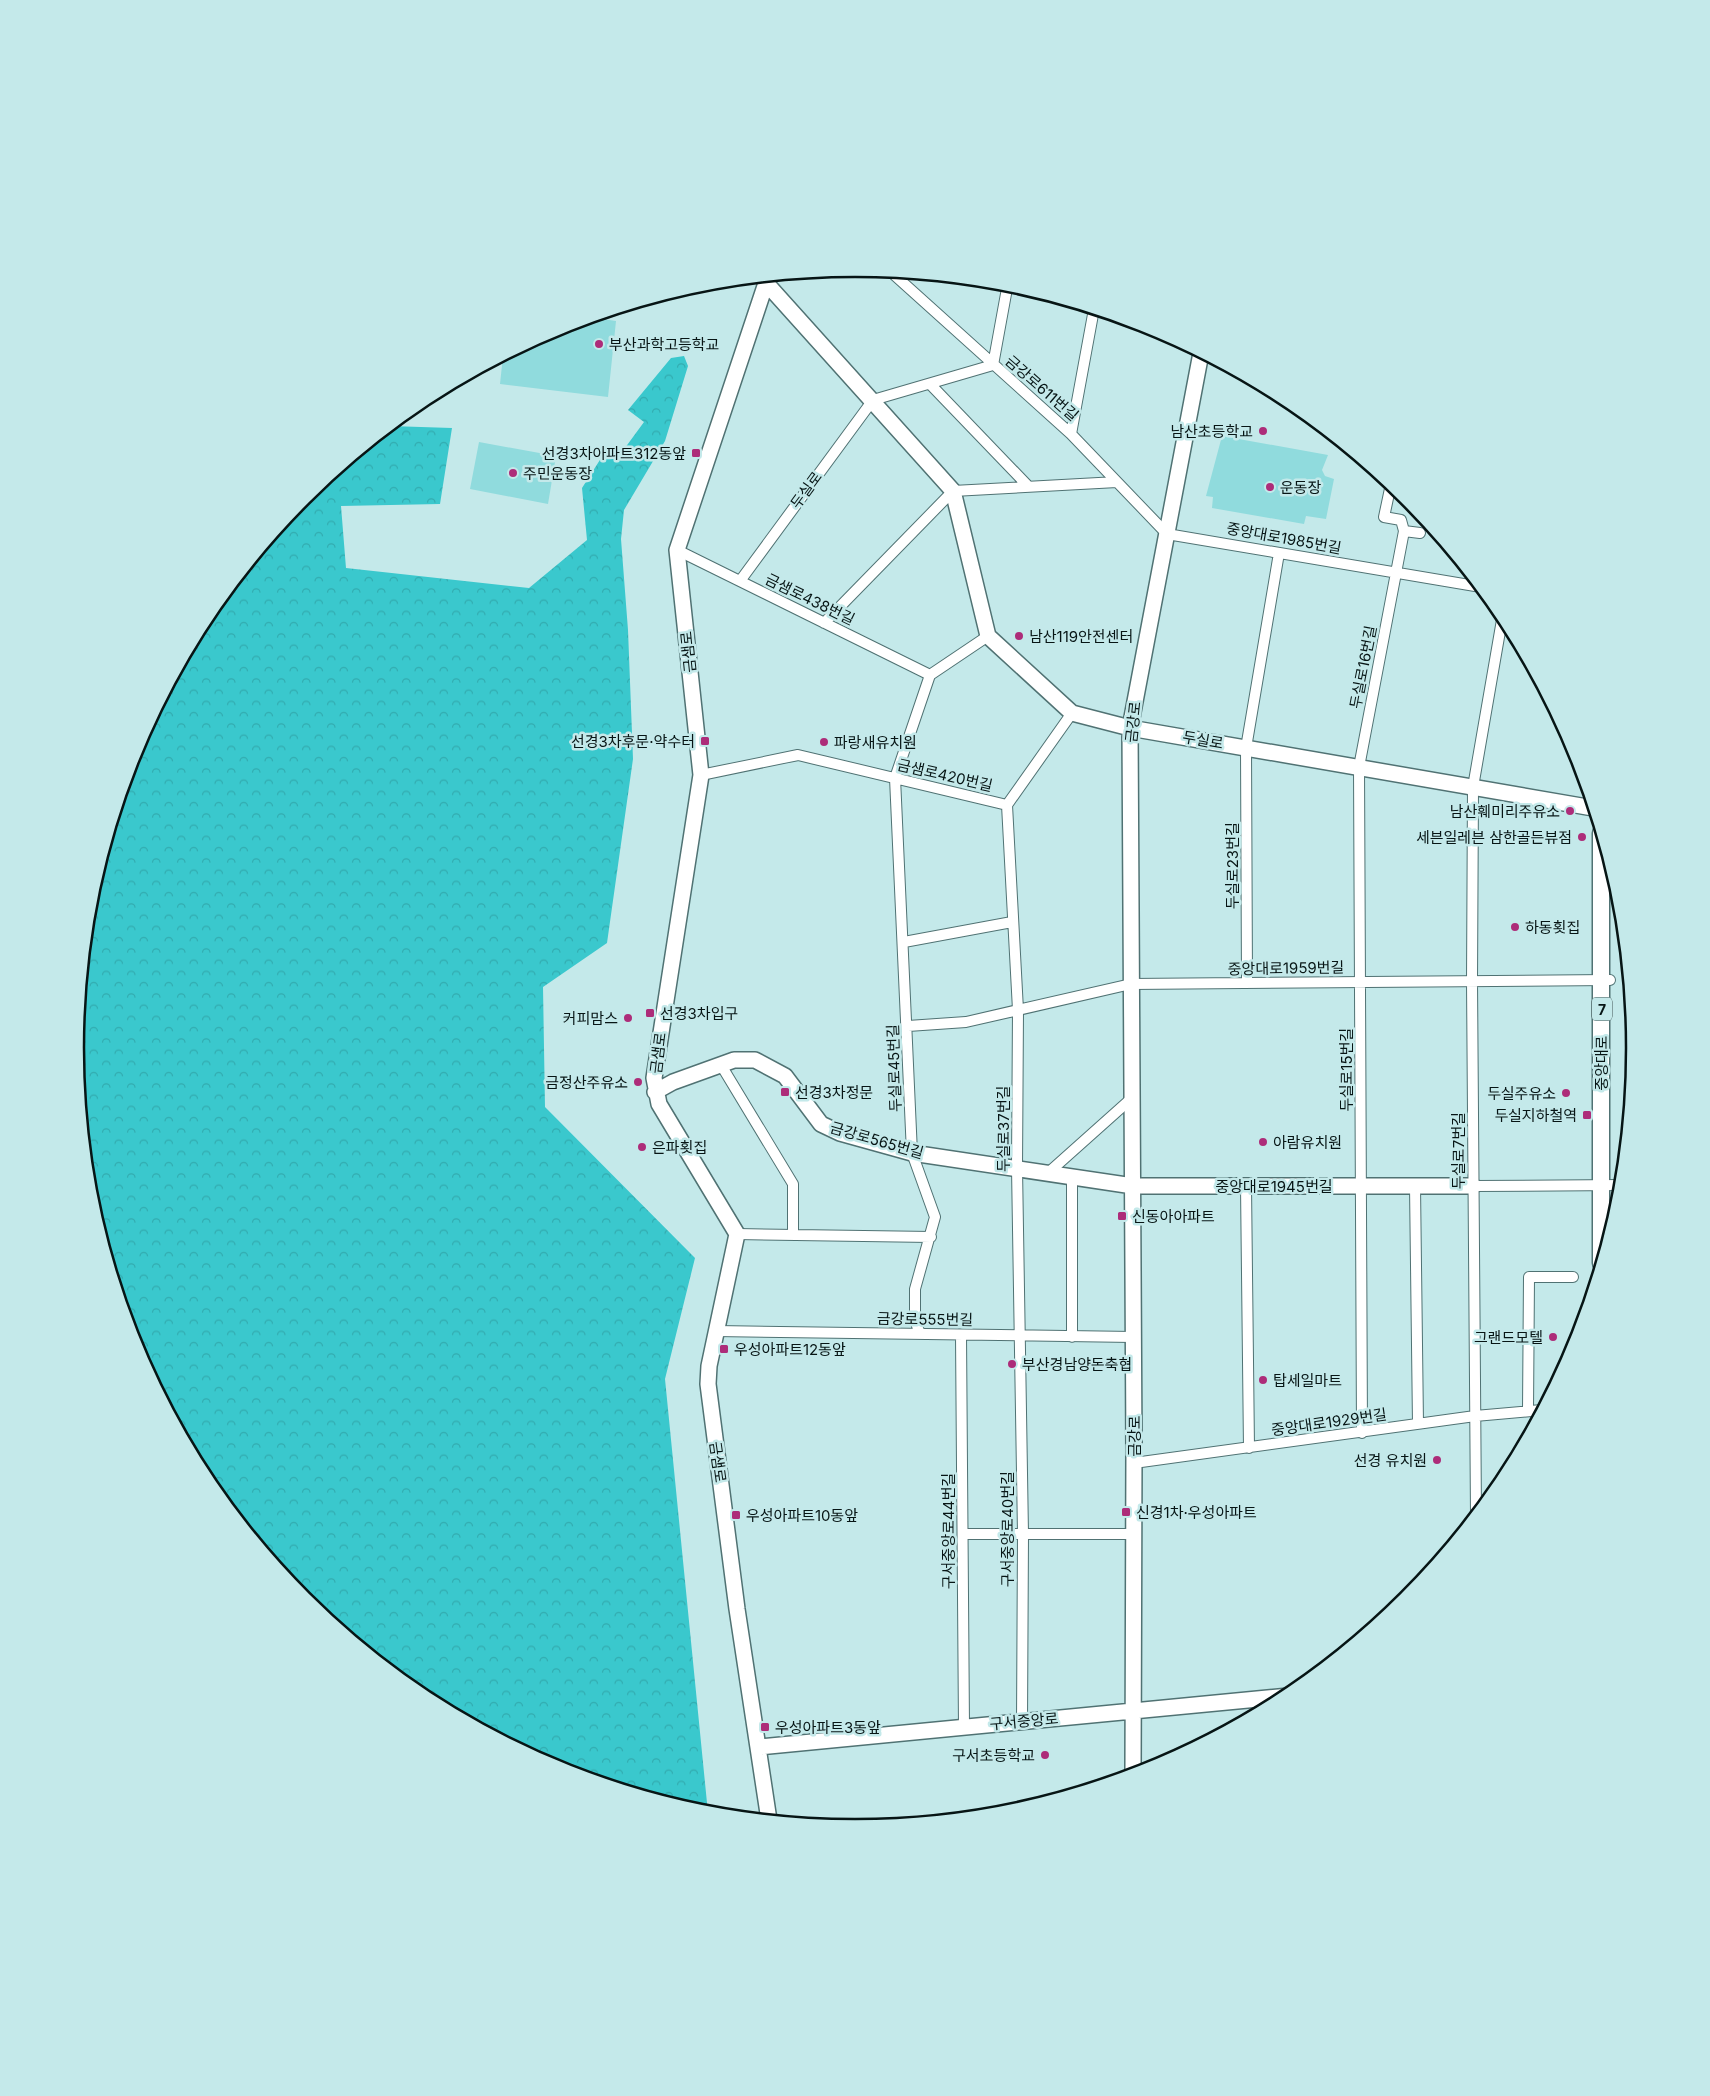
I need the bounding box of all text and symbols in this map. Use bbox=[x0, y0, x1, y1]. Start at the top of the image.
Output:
place label: 부산과학고등학교 bbox=[609, 335, 719, 354]
marker: 부산과학고등학교 bbox=[593, 338, 605, 350]
street label: 금강로611번길 bbox=[1002, 351, 1082, 425]
place label: 남산초등학교 bbox=[1170, 422, 1253, 441]
marker: 남산초등학교 bbox=[1257, 425, 1269, 437]
place label: 선경3차아파트312동앞 bbox=[542, 444, 686, 463]
marker: 선경3차아파트312동앞 bbox=[690, 447, 702, 459]
place label: 주민운동장 bbox=[523, 464, 592, 483]
marker: 주민운동장 bbox=[507, 467, 519, 479]
street label: 두실로 bbox=[786, 468, 826, 512]
place label: 운동장 bbox=[1280, 478, 1322, 497]
marker: 운동장 bbox=[1264, 481, 1276, 493]
street label: 중앙대로1985번길 bbox=[1225, 519, 1343, 557]
street label: 금샘로438번길 bbox=[762, 569, 858, 629]
street label: 두실로16번길 bbox=[1346, 624, 1380, 710]
place label: 남산119안전센터 bbox=[1029, 627, 1133, 646]
street label: 금샘로 bbox=[676, 630, 700, 674]
marker: 남산119안전센터 bbox=[1013, 630, 1025, 642]
street label: 금강로 bbox=[1121, 700, 1145, 744]
street label: 두실로 bbox=[1181, 727, 1225, 753]
place label: 선경3차후문·약수터 bbox=[571, 732, 695, 751]
place label: 파랑새유치원 bbox=[834, 733, 917, 752]
marker: 선경3차후문·약수터 bbox=[699, 735, 711, 747]
marker: 파랑새유치원 bbox=[818, 736, 830, 748]
street label: 금샘로420번길 bbox=[895, 755, 995, 795]
place label: 남산훼미리주유소 bbox=[1450, 802, 1560, 821]
marker: 남산훼미리주유소 bbox=[1564, 805, 1576, 817]
street label: 두실로23번길 bbox=[1223, 822, 1242, 910]
place label: 세븐일레븐 삼한골든뷰점 bbox=[1416, 828, 1572, 847]
marker: 세븐일레븐 삼한골든뷰점 bbox=[1576, 831, 1588, 843]
place label: 하동횟집 bbox=[1525, 918, 1580, 937]
marker: 하동횟집 bbox=[1509, 921, 1521, 933]
street label: 중앙대로1959번길 bbox=[1228, 957, 1344, 979]
road number: 7 bbox=[1592, 998, 1612, 1021]
place label: 선경3차입구 bbox=[660, 1004, 738, 1023]
marker: 선경3차입구 bbox=[644, 1007, 656, 1019]
place label: 커피맘스 bbox=[563, 1009, 618, 1028]
marker: 커피맘스 bbox=[622, 1012, 634, 1024]
street label: 두실로45번길 bbox=[883, 1024, 905, 1112]
street label: 두실로15번길 bbox=[1337, 1028, 1356, 1112]
street label: 금샘로 bbox=[646, 1031, 670, 1075]
street label: 중앙대로 bbox=[1592, 1035, 1611, 1091]
place label: 금정산주유소 bbox=[545, 1073, 628, 1092]
marker: 금정산주유소 bbox=[632, 1076, 644, 1088]
place label: 선경3차정문 bbox=[795, 1083, 873, 1102]
place label: 두실주유소 bbox=[1487, 1084, 1556, 1103]
marker: 선경3차정문 bbox=[779, 1086, 791, 1098]
street label: 두실로37번길 bbox=[994, 1086, 1013, 1172]
marker: 두실주유소 bbox=[1560, 1087, 1572, 1099]
place label: 두실지하철역 bbox=[1494, 1106, 1577, 1125]
marker: 두실지하철역 bbox=[1581, 1109, 1593, 1121]
street label: 두실로7번길 bbox=[1449, 1112, 1468, 1190]
street label: 금강로565번길 bbox=[828, 1118, 926, 1162]
place label: 아람유치원 bbox=[1273, 1133, 1342, 1152]
marker: 아람유치원 bbox=[1257, 1136, 1269, 1148]
place label: 은파횟집 bbox=[652, 1138, 707, 1157]
marker: 은파횟집 bbox=[636, 1141, 648, 1153]
street label: 중앙대로1945번길 bbox=[1215, 1177, 1333, 1196]
place label: 신동아아파트 bbox=[1132, 1207, 1215, 1226]
marker: 신동아아파트 bbox=[1116, 1210, 1128, 1222]
street label: 금강로555번길 bbox=[877, 1309, 973, 1329]
place label: 그랜드모텔 bbox=[1474, 1328, 1543, 1347]
marker: 그랜드모텔 bbox=[1547, 1331, 1559, 1343]
place label: 우성아파트12동앞 bbox=[734, 1340, 846, 1359]
marker: 우성아파트12동앞 bbox=[718, 1343, 730, 1355]
place label: 부산경남양돈축협 bbox=[1022, 1355, 1132, 1374]
marker: 부산경남양돈축협 bbox=[1006, 1358, 1018, 1370]
place label: 탑세일마트 bbox=[1273, 1371, 1342, 1390]
marker: 탑세일마트 bbox=[1257, 1374, 1269, 1386]
street label: 중앙대로1929번길 bbox=[1270, 1404, 1388, 1440]
street label: 금강로 bbox=[1125, 1415, 1144, 1457]
street label: 금샘로 bbox=[706, 1440, 730, 1484]
place label: 선경 유치원 bbox=[1354, 1451, 1427, 1470]
marker: 선경 유치원 bbox=[1431, 1454, 1443, 1466]
street label: 구서중앙로40번길 bbox=[998, 1471, 1017, 1587]
street label: 구서중앙로44번길 bbox=[939, 1473, 958, 1589]
place label: 신경1차·우성아파트 bbox=[1136, 1503, 1257, 1522]
place label: 우성아파트10동앞 bbox=[746, 1506, 858, 1525]
marker: 신경1차·우성아파트 bbox=[1120, 1506, 1132, 1518]
marker: 우성아파트10동앞 bbox=[730, 1509, 742, 1521]
street label: 구서중앙로 bbox=[989, 1709, 1059, 1733]
place label: 우성아파트3동앞 bbox=[775, 1718, 881, 1737]
marker: 우성아파트3동앞 bbox=[759, 1721, 771, 1733]
place label: 구서초등학교 bbox=[952, 1746, 1035, 1765]
marker: 구서초등학교 bbox=[1039, 1749, 1051, 1761]

